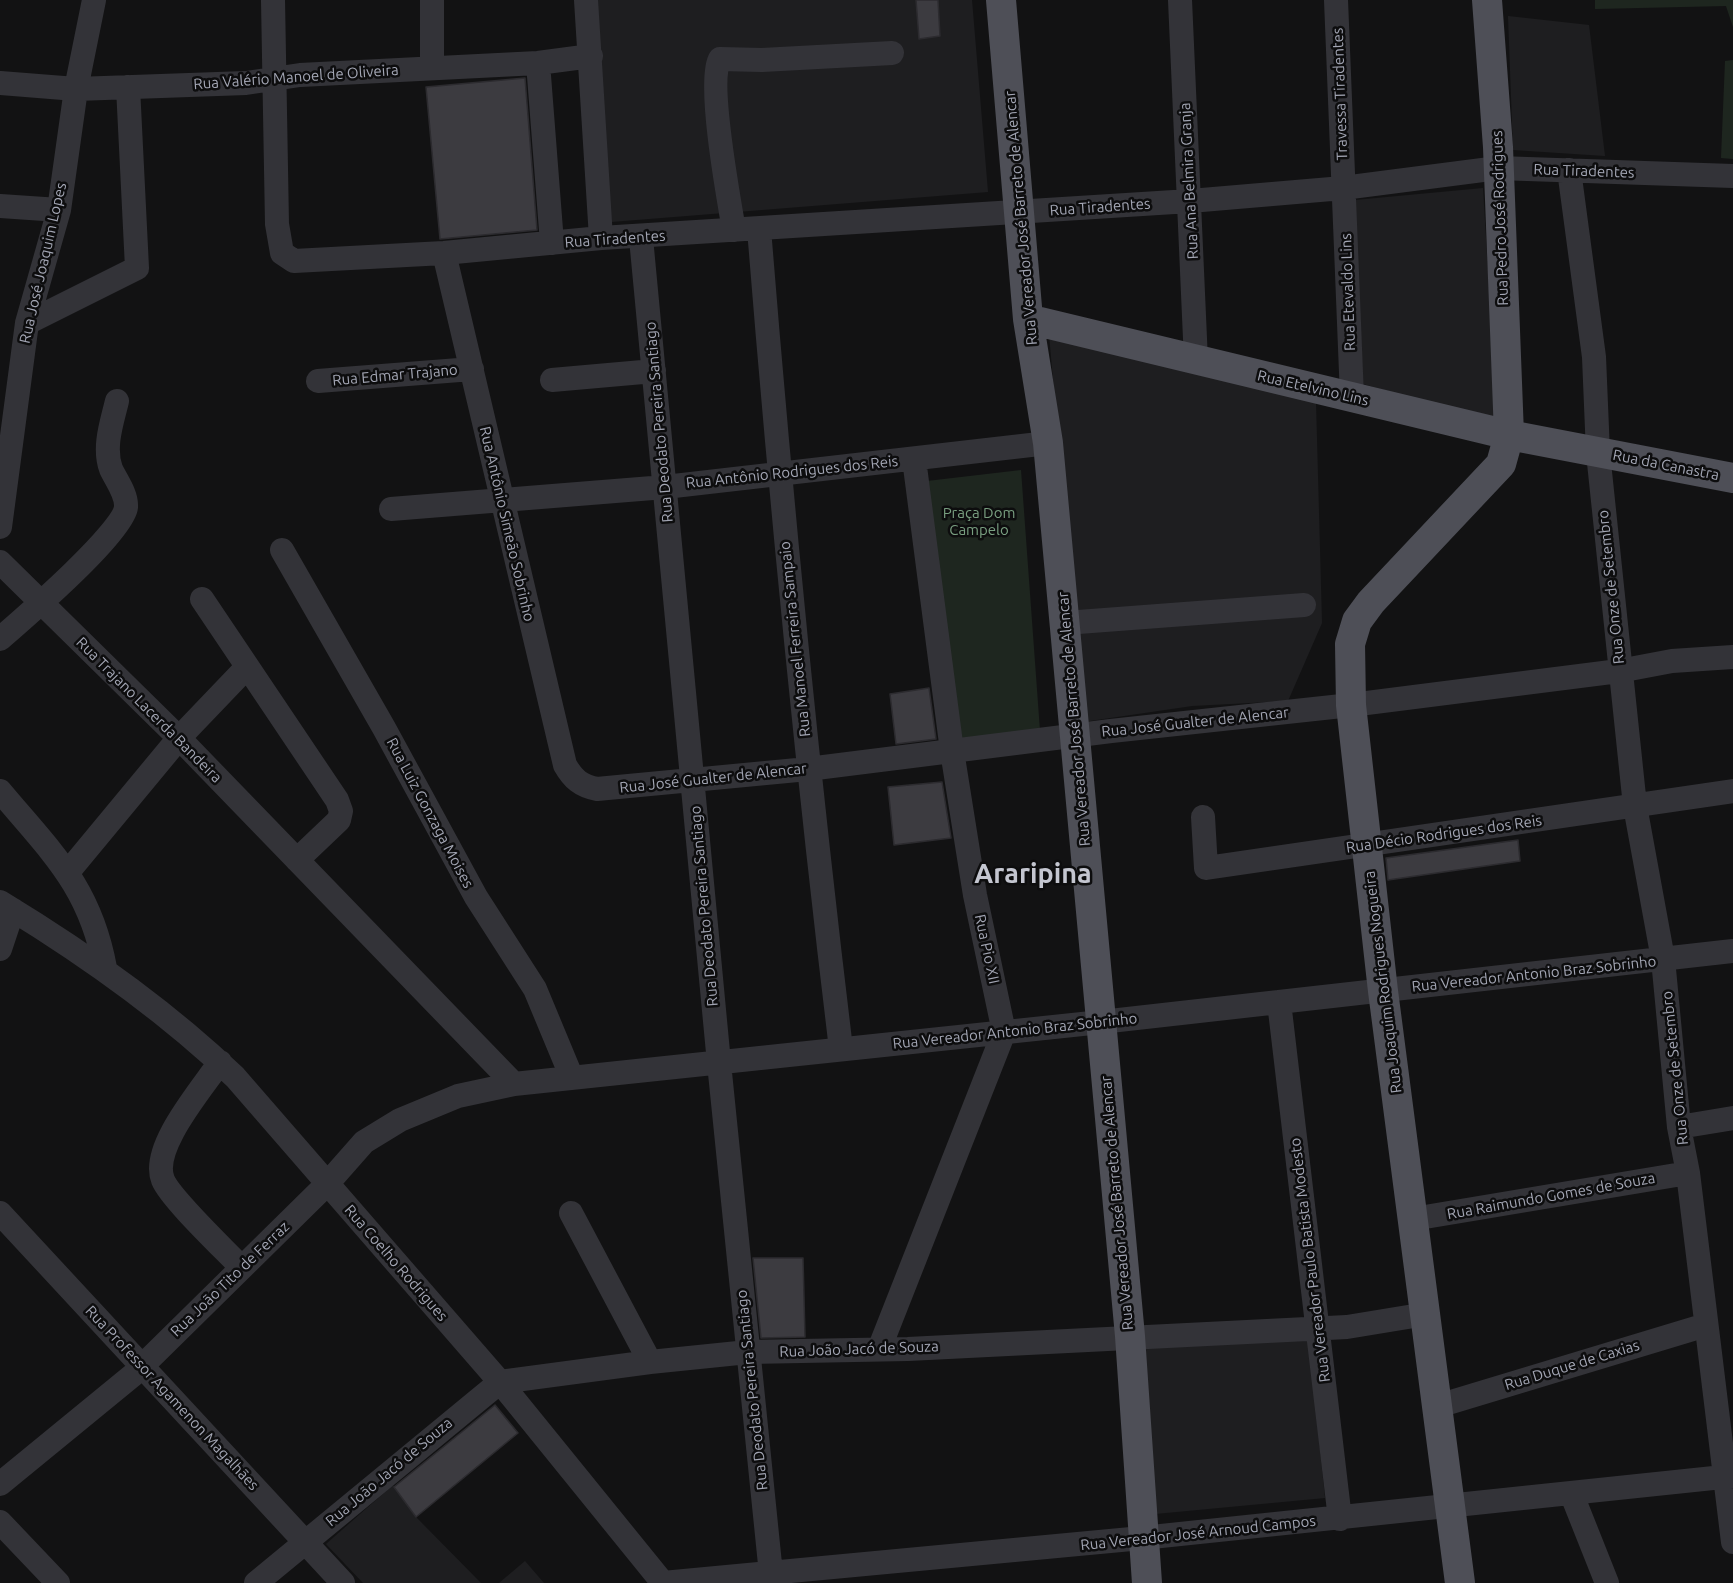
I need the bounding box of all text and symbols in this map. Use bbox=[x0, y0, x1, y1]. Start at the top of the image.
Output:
street label: Travessa Tiradentes bbox=[1329, 27, 1351, 161]
street label: Rua Valério Manoel de Oliveira bbox=[193, 61, 399, 93]
street label: Rua Vereador José Barreto de Alencar bbox=[1001, 90, 1041, 346]
street label: Rua Ana Belmira Granja bbox=[1176, 102, 1202, 260]
street label: Rua Pedro José Rodrigues bbox=[1488, 130, 1512, 306]
street label: Rua Tiradentes bbox=[1533, 160, 1635, 182]
street label: Rua José Joaquim Lopes bbox=[16, 181, 70, 345]
street label: Rua Tiradentes bbox=[1049, 194, 1151, 220]
street label: Rua Tiradentes bbox=[564, 226, 666, 252]
street label: Rua Etevaldo Lins bbox=[1337, 233, 1359, 351]
street label: Rua Deodato Pereira Santiago bbox=[641, 321, 677, 523]
street label: Rua Edmar Trajano bbox=[332, 361, 458, 389]
street label: Rua Etelvino Lins bbox=[1256, 366, 1370, 410]
street label: Rua Antônio Simeão Sobrinho bbox=[476, 425, 538, 623]
street label: Rua da Canastra bbox=[1611, 446, 1721, 484]
street label: Rua Antônio Rodrigues dos Reis bbox=[685, 452, 899, 492]
park label: Praça Dom Campelo bbox=[943, 504, 1015, 539]
street label: Rua Onze de Setembro bbox=[1594, 509, 1628, 665]
street label: Rua Manoel Ferreira Sampaio bbox=[776, 540, 814, 738]
street label: Rua Vereador José Barreto de Alencar bbox=[1054, 591, 1094, 847]
street label: Rua Trajano Lacerda Bandeira bbox=[72, 633, 226, 787]
street label: Rua José Gualter de Alencar bbox=[1100, 703, 1290, 741]
street label: Rua Luiz Gonzaga Moises bbox=[383, 735, 477, 891]
street label: Rua José Gualter de Alencar bbox=[618, 759, 808, 797]
street label: Rua Deodato Pereira Santiago bbox=[686, 805, 722, 1007]
street label: Rua Décio Rodrigues dos Reis bbox=[1345, 811, 1543, 857]
district label: Araripina bbox=[974, 858, 1092, 890]
street label: Rua Joaquim Rodrigues Nogueira bbox=[1360, 870, 1406, 1094]
street label: Rua Pio XII bbox=[971, 913, 1003, 985]
street label: Rua Vereador Antonio Braz Sobrinho bbox=[1411, 952, 1657, 996]
street label: Rua Onze de Setembro bbox=[1658, 990, 1692, 1146]
street label: Rua Vereador Antonio Braz Sobrinho bbox=[892, 1009, 1138, 1053]
street label: Rua Vereador José Barreto de Alencar bbox=[1097, 1075, 1137, 1331]
street label: Rua Vereador Paulo Batista Modesto bbox=[1286, 1137, 1334, 1383]
street label: Rua Raimundo Gomes de Souza bbox=[1446, 1169, 1656, 1223]
street label: Rua Coelho Rodrigues bbox=[341, 1201, 451, 1325]
street label: Rua João Tito de Ferraz bbox=[167, 1218, 293, 1340]
street label: Rua Deodato Pereira Santiago bbox=[733, 1289, 771, 1491]
street label: Rua Professor Agamenon Magalhães bbox=[82, 1302, 262, 1494]
street label: Rua Duque de Caxias bbox=[1502, 1336, 1642, 1394]
street label: Rua João Jacó de Souza bbox=[779, 1337, 939, 1361]
street label: Rua João Jacó de Souza bbox=[322, 1414, 456, 1530]
street label: Rua Vereador José Arnoud Campos bbox=[1079, 1512, 1317, 1554]

